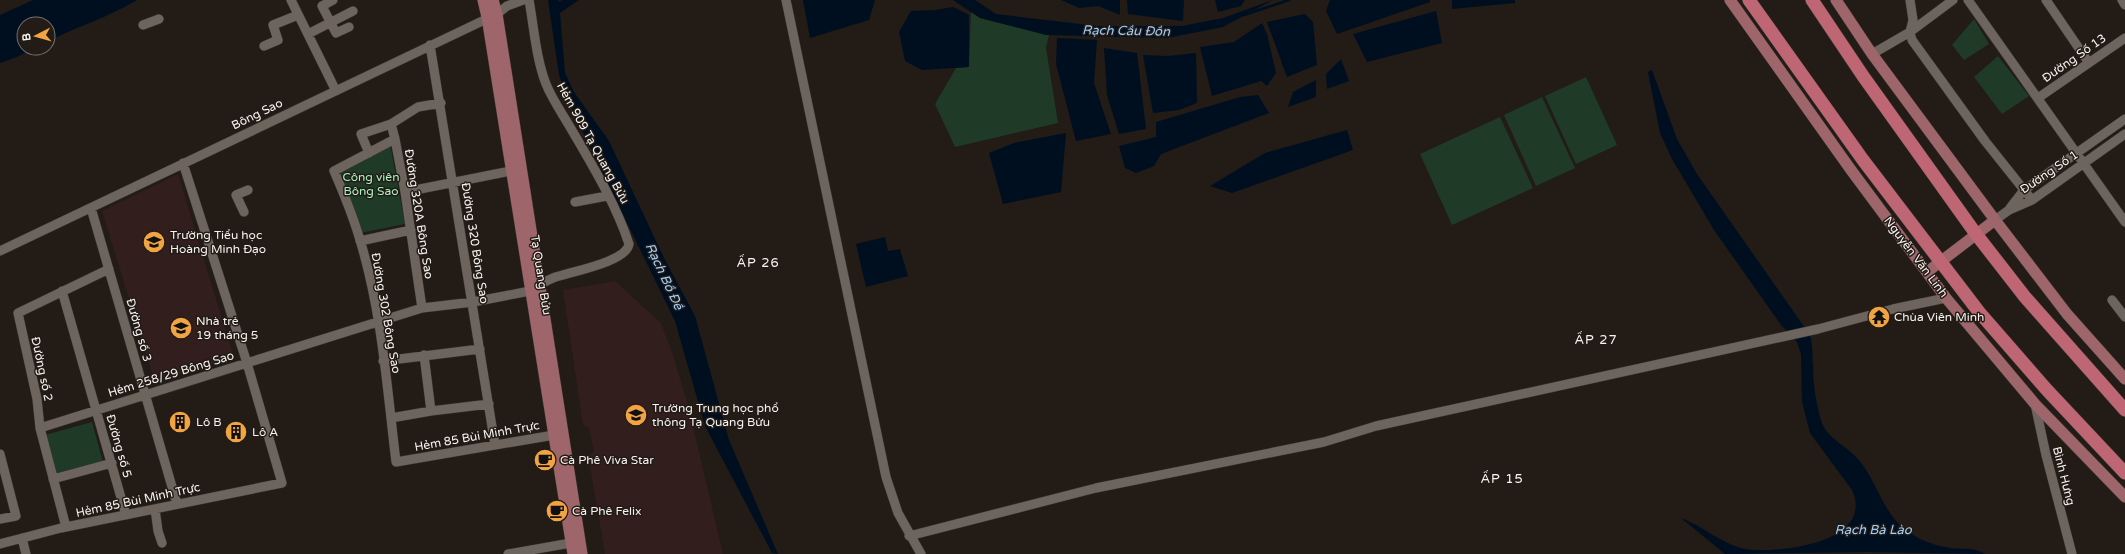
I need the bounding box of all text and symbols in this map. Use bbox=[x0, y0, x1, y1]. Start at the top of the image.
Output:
north arrow bbox=[16, 16, 56, 56]
water label: Rạch Cầu Đồn bbox=[1082, 22, 1171, 40]
street label: Đường Số 13 bbox=[2039, 31, 2109, 85]
text: B bbox=[20, 32, 33, 41]
street label: Hẻm 909 Tạ Quang Bửu bbox=[554, 80, 632, 206]
street label: Bông Sao bbox=[229, 96, 285, 132]
street label: Đường Số 1 bbox=[2017, 147, 2081, 197]
street label: Đường 320A Bông Sao bbox=[402, 148, 436, 280]
park label: Công viên Bông Sao bbox=[343, 170, 399, 198]
street label: Đường 320 Bông Sao bbox=[459, 181, 491, 305]
street label: Nguyễn Văn Linh bbox=[1881, 214, 1951, 300]
place label: Trường Tiểu học Hoàng Minh Đạo bbox=[170, 228, 266, 256]
school or university icon: Trường Tiểu học Hoàng Minh Đạo bbox=[141, 229, 167, 255]
street label: Tạ Quang Bửu bbox=[528, 234, 554, 316]
water label: Rạch Bồ Đề bbox=[642, 240, 687, 313]
street label: Đường 302 Bông Sao bbox=[368, 252, 404, 374]
district label: ẤP 26 bbox=[736, 254, 780, 271]
street label: Đường số 3 bbox=[123, 297, 155, 363]
temple icon: Chùa Viên Minh bbox=[1866, 304, 1892, 330]
place label: Chùa Viên Minh bbox=[1894, 310, 1984, 324]
place label: Nhà trẻ 19 tháng 5 bbox=[196, 314, 258, 342]
school or university icon: Nhà trẻ 19 tháng 5 bbox=[168, 315, 194, 341]
district label: ẤP 27 bbox=[1574, 331, 1618, 348]
street label: Đường số 2 bbox=[28, 336, 56, 402]
street label: Hẻm 258/29 Bông Sao bbox=[106, 348, 236, 400]
place label: Trường Trung học phổ thông Tạ Quang Bửu bbox=[652, 401, 779, 429]
school or university icon: Trường Trung học phổ thông Tạ Quang Bửu bbox=[623, 402, 649, 428]
building icon: Lô B bbox=[167, 409, 193, 435]
street label: Đường số 5 bbox=[103, 413, 135, 479]
place label: Lô B bbox=[196, 415, 222, 429]
street label: Hẻm 85 Bùi Minh Trực bbox=[413, 418, 541, 454]
building icon: Lô A bbox=[223, 419, 249, 445]
place label: Lô A bbox=[252, 425, 278, 439]
street label: Bình Hưng bbox=[2050, 445, 2078, 507]
cafe icon: Cà Phê Viva Star bbox=[532, 447, 558, 473]
place label: Cà Phê Viva Star bbox=[560, 453, 654, 467]
district label: ẤP 15 bbox=[1480, 470, 1524, 487]
street label: Hẻm 85 Bùi Minh Trực bbox=[74, 480, 202, 520]
cafe icon: Cà Phê Felix bbox=[544, 498, 570, 524]
place label: Cà Phê Felix bbox=[572, 504, 642, 518]
water label: Rạch Bà Lào bbox=[1834, 522, 1913, 538]

